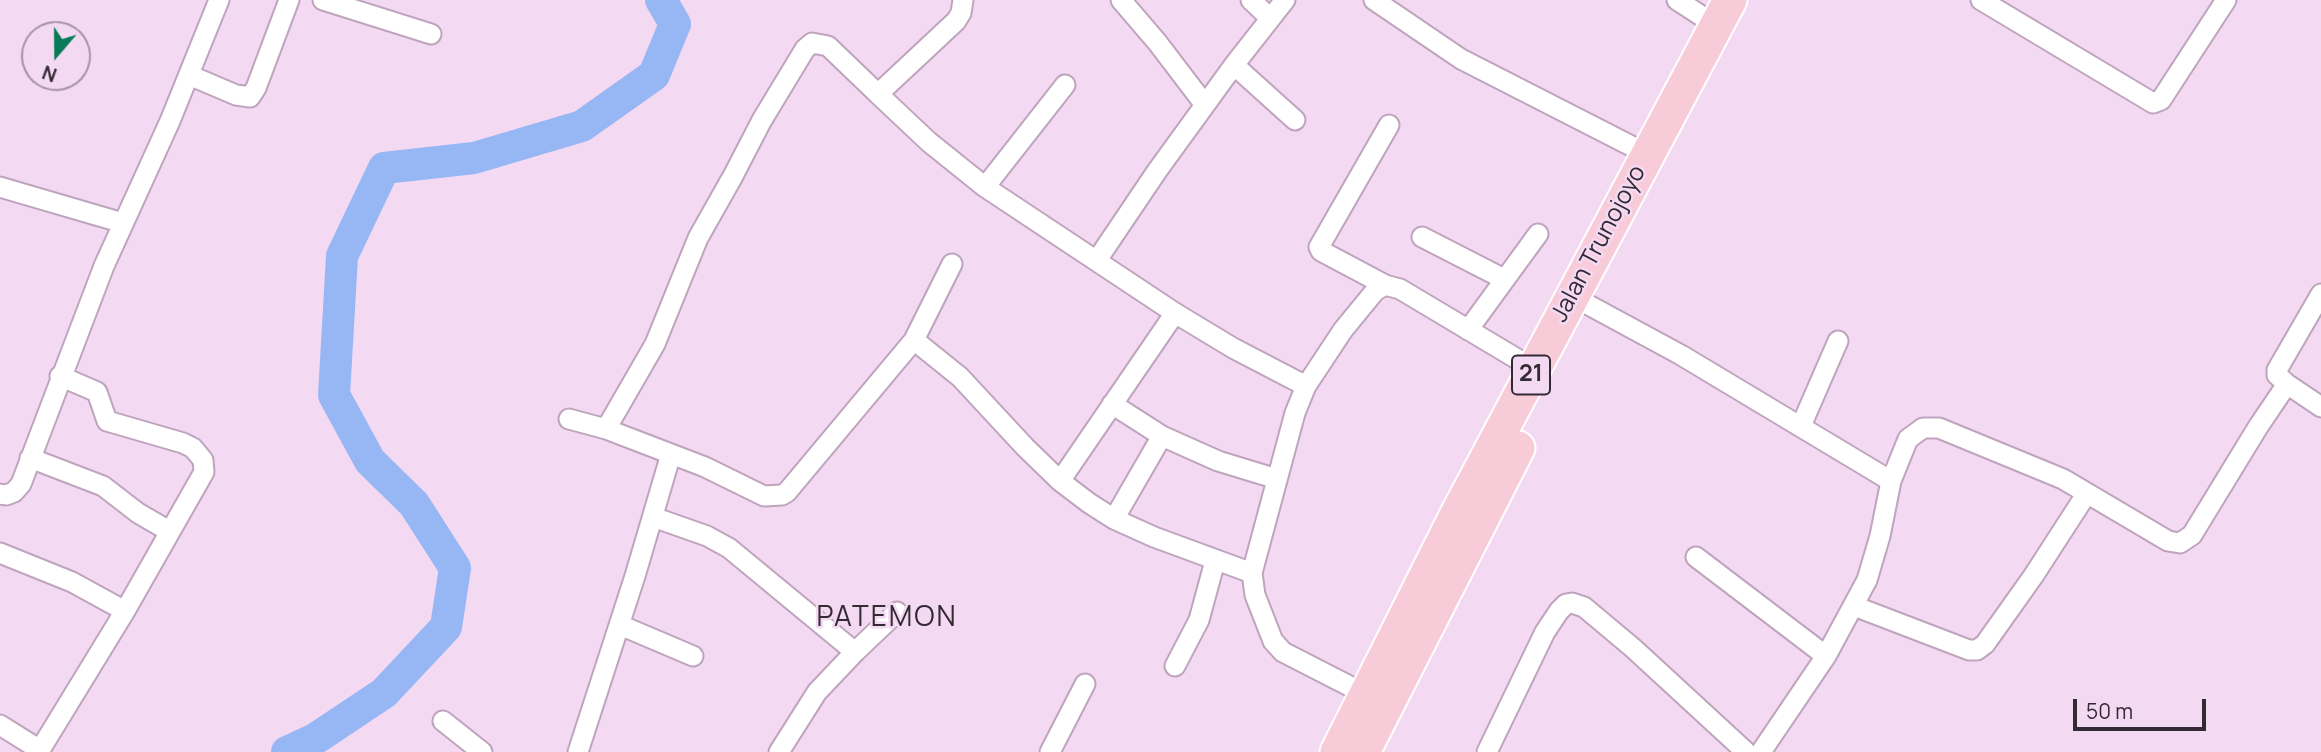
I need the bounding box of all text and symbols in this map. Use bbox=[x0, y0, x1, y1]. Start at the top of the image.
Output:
north arrow bbox=[21, 21, 91, 91]
text: N bbox=[39, 59, 60, 88]
street label: Jalan Trunojoyo bbox=[1546, 161, 1652, 327]
road number: 21 bbox=[1512, 356, 1550, 394]
district label: PATEMON bbox=[817, 601, 957, 635]
scale bar bbox=[2076, 686, 2209, 730]
text: 50 m bbox=[2086, 697, 2133, 725]

